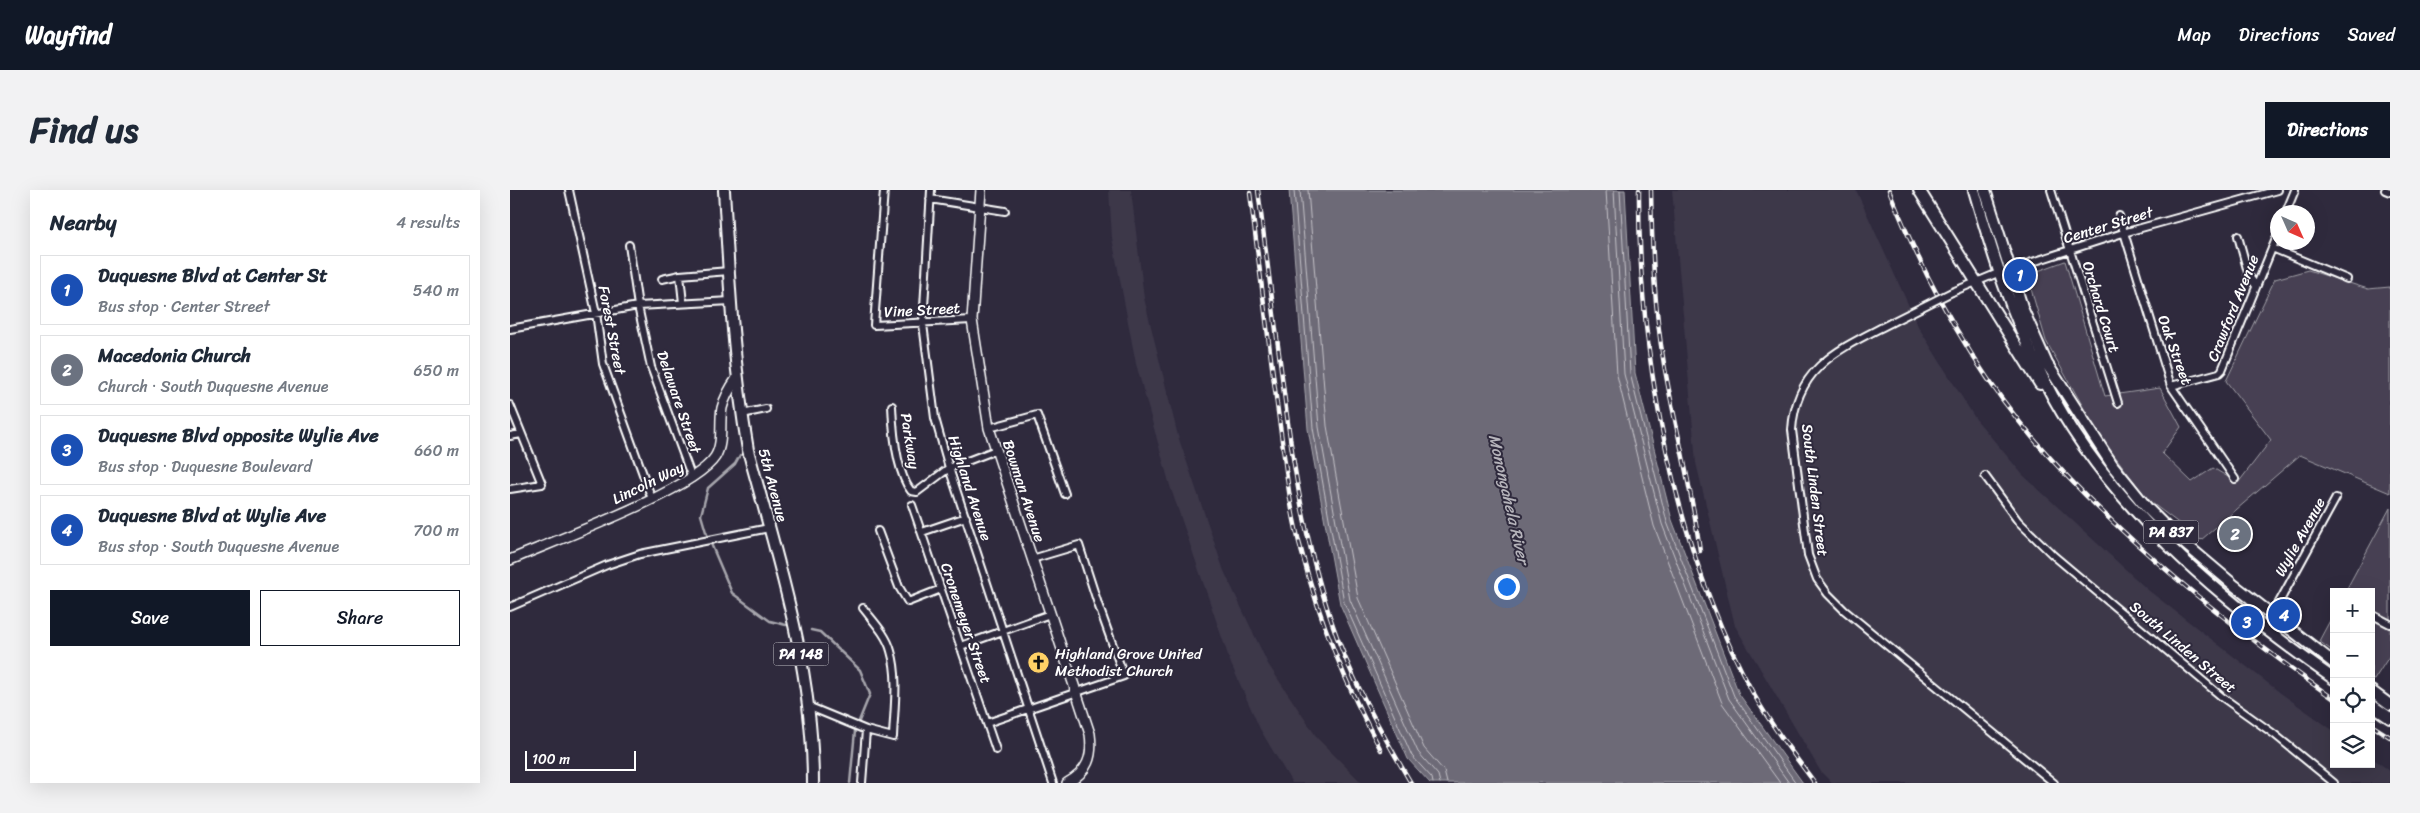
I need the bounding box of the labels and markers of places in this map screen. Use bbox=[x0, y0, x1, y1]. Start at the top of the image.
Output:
pin: 1 bbox=[2004, 256, 2036, 294]
pin: 2 bbox=[2219, 515, 2251, 553]
pin: 4 bbox=[2268, 596, 2300, 634]
pin: 3 bbox=[2231, 603, 2263, 641]
place label: Highland Grove United Methodist Church bbox=[1055, 641, 1203, 684]
church icon: Highland Grove United Methodist Church bbox=[1027, 651, 1051, 675]

